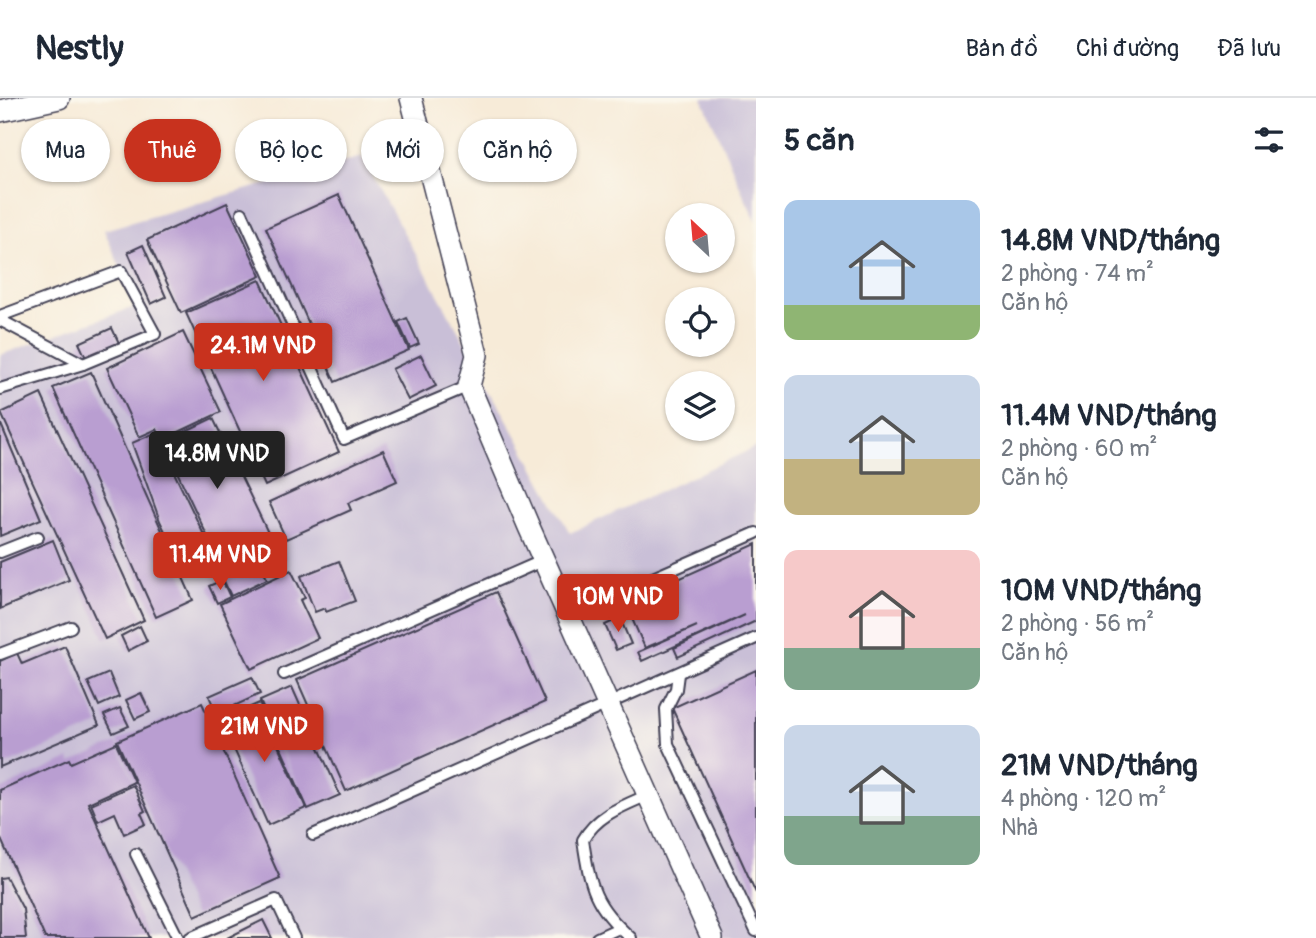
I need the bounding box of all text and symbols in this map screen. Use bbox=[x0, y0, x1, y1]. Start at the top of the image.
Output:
text: Nestly bbox=[35, 28, 124, 69]
text: Bản đồ bbox=[966, 34, 1038, 63]
text: Chỉ đường bbox=[1076, 34, 1179, 63]
text: Đã lưu bbox=[1217, 34, 1281, 63]
chip: Mua bbox=[21, 119, 110, 182]
chip: Thuê bbox=[124, 119, 221, 182]
chip: Bộ lọc bbox=[235, 119, 347, 182]
chip: Mới bbox=[361, 119, 444, 182]
chip: Căn hộ bbox=[458, 119, 577, 182]
icon: filters bbox=[1250, 121, 1288, 159]
text: 5 căn bbox=[784, 122, 854, 159]
north arrow bbox=[665, 203, 735, 273]
map controls bbox=[665, 203, 735, 441]
text: 14.8M VND/tháng bbox=[1001, 222, 1220, 259]
icon: home bbox=[840, 228, 924, 312]
text: 2 phòng · 74 m² bbox=[1001, 259, 1154, 288]
button: locate bbox=[665, 287, 735, 357]
text: Căn hộ bbox=[1001, 288, 1068, 317]
pin: 24.1M VND bbox=[183, 324, 343, 383]
text: 24.1M VND bbox=[210, 331, 316, 360]
button: layers bbox=[665, 371, 735, 441]
text: 11.4M VND/tháng bbox=[1001, 397, 1217, 434]
icon: home bbox=[840, 403, 924, 487]
pin: 14.8M VND bbox=[137, 432, 297, 491]
text: 2 phòng · 60 m² bbox=[1001, 434, 1157, 463]
text: 14.8M VND bbox=[165, 439, 269, 468]
text: Căn hộ bbox=[1001, 463, 1068, 492]
pin: 11.4M VND bbox=[140, 532, 300, 592]
text: 11.4M VND bbox=[169, 540, 271, 569]
text: 10M VND/tháng bbox=[1001, 572, 1201, 609]
pin: 10M VND bbox=[553, 574, 683, 634]
icon: home bbox=[840, 578, 924, 662]
text: 10M VND bbox=[573, 582, 663, 611]
text: 2 phòng · 56 m² bbox=[1001, 609, 1154, 638]
text: Căn hộ bbox=[1001, 638, 1068, 667]
pin: 21M VND bbox=[199, 704, 329, 764]
text: 21M VND bbox=[220, 712, 308, 741]
text: 21M VND/tháng bbox=[1001, 747, 1198, 784]
icon: home bbox=[840, 753, 924, 837]
text: 4 phòng · 120 m² bbox=[1001, 784, 1166, 813]
text: Nhà bbox=[1001, 813, 1038, 842]

